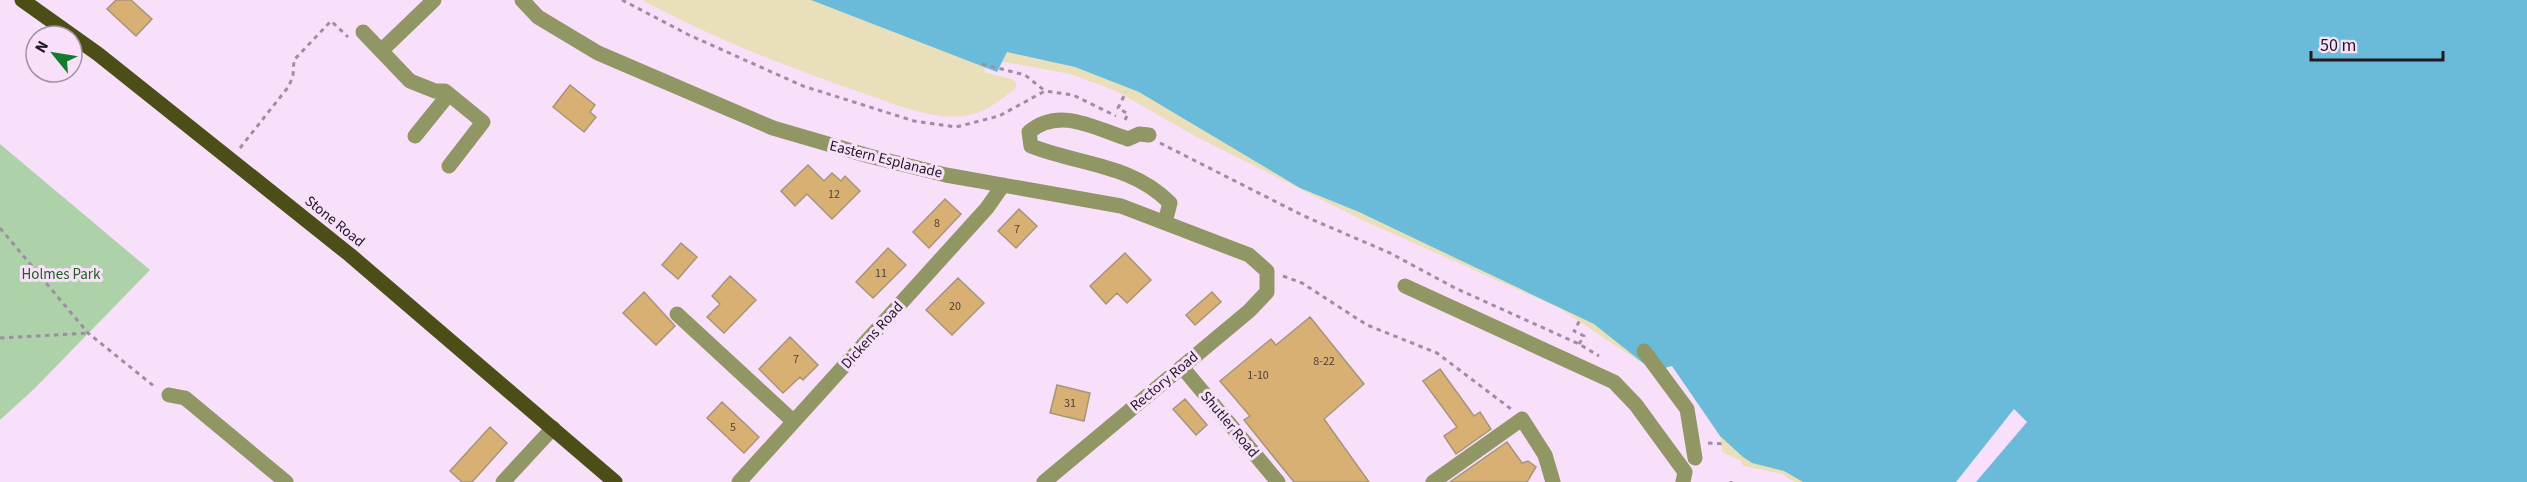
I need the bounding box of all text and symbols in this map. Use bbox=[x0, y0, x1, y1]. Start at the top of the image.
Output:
north arrow bbox=[24, 24, 84, 84]
scale bar bbox=[2311, 24, 2443, 62]
text: 50 m bbox=[2320, 33, 2356, 58]
text: N bbox=[30, 37, 54, 57]
street label: Eastern Esplanade bbox=[827, 135, 945, 184]
house number: 12 bbox=[828, 186, 840, 203]
street label: Stone Road bbox=[300, 191, 369, 252]
house number: 8 bbox=[934, 215, 940, 232]
house number: 7 bbox=[1014, 221, 1020, 238]
park label: Holmes Park bbox=[22, 264, 101, 285]
house number: 11 bbox=[875, 265, 887, 282]
street label: Dickens Road bbox=[836, 297, 908, 374]
house number: 20 bbox=[949, 298, 961, 315]
street label: Rectory Road bbox=[1126, 347, 1203, 416]
house number: 7 bbox=[793, 351, 799, 368]
house number: 8-22 bbox=[1313, 353, 1335, 370]
house number: 1-10 bbox=[1247, 367, 1269, 384]
street label: Shutler Road bbox=[1196, 387, 1264, 462]
house number: 31 bbox=[1064, 395, 1076, 412]
house number: 5 bbox=[730, 419, 736, 436]

